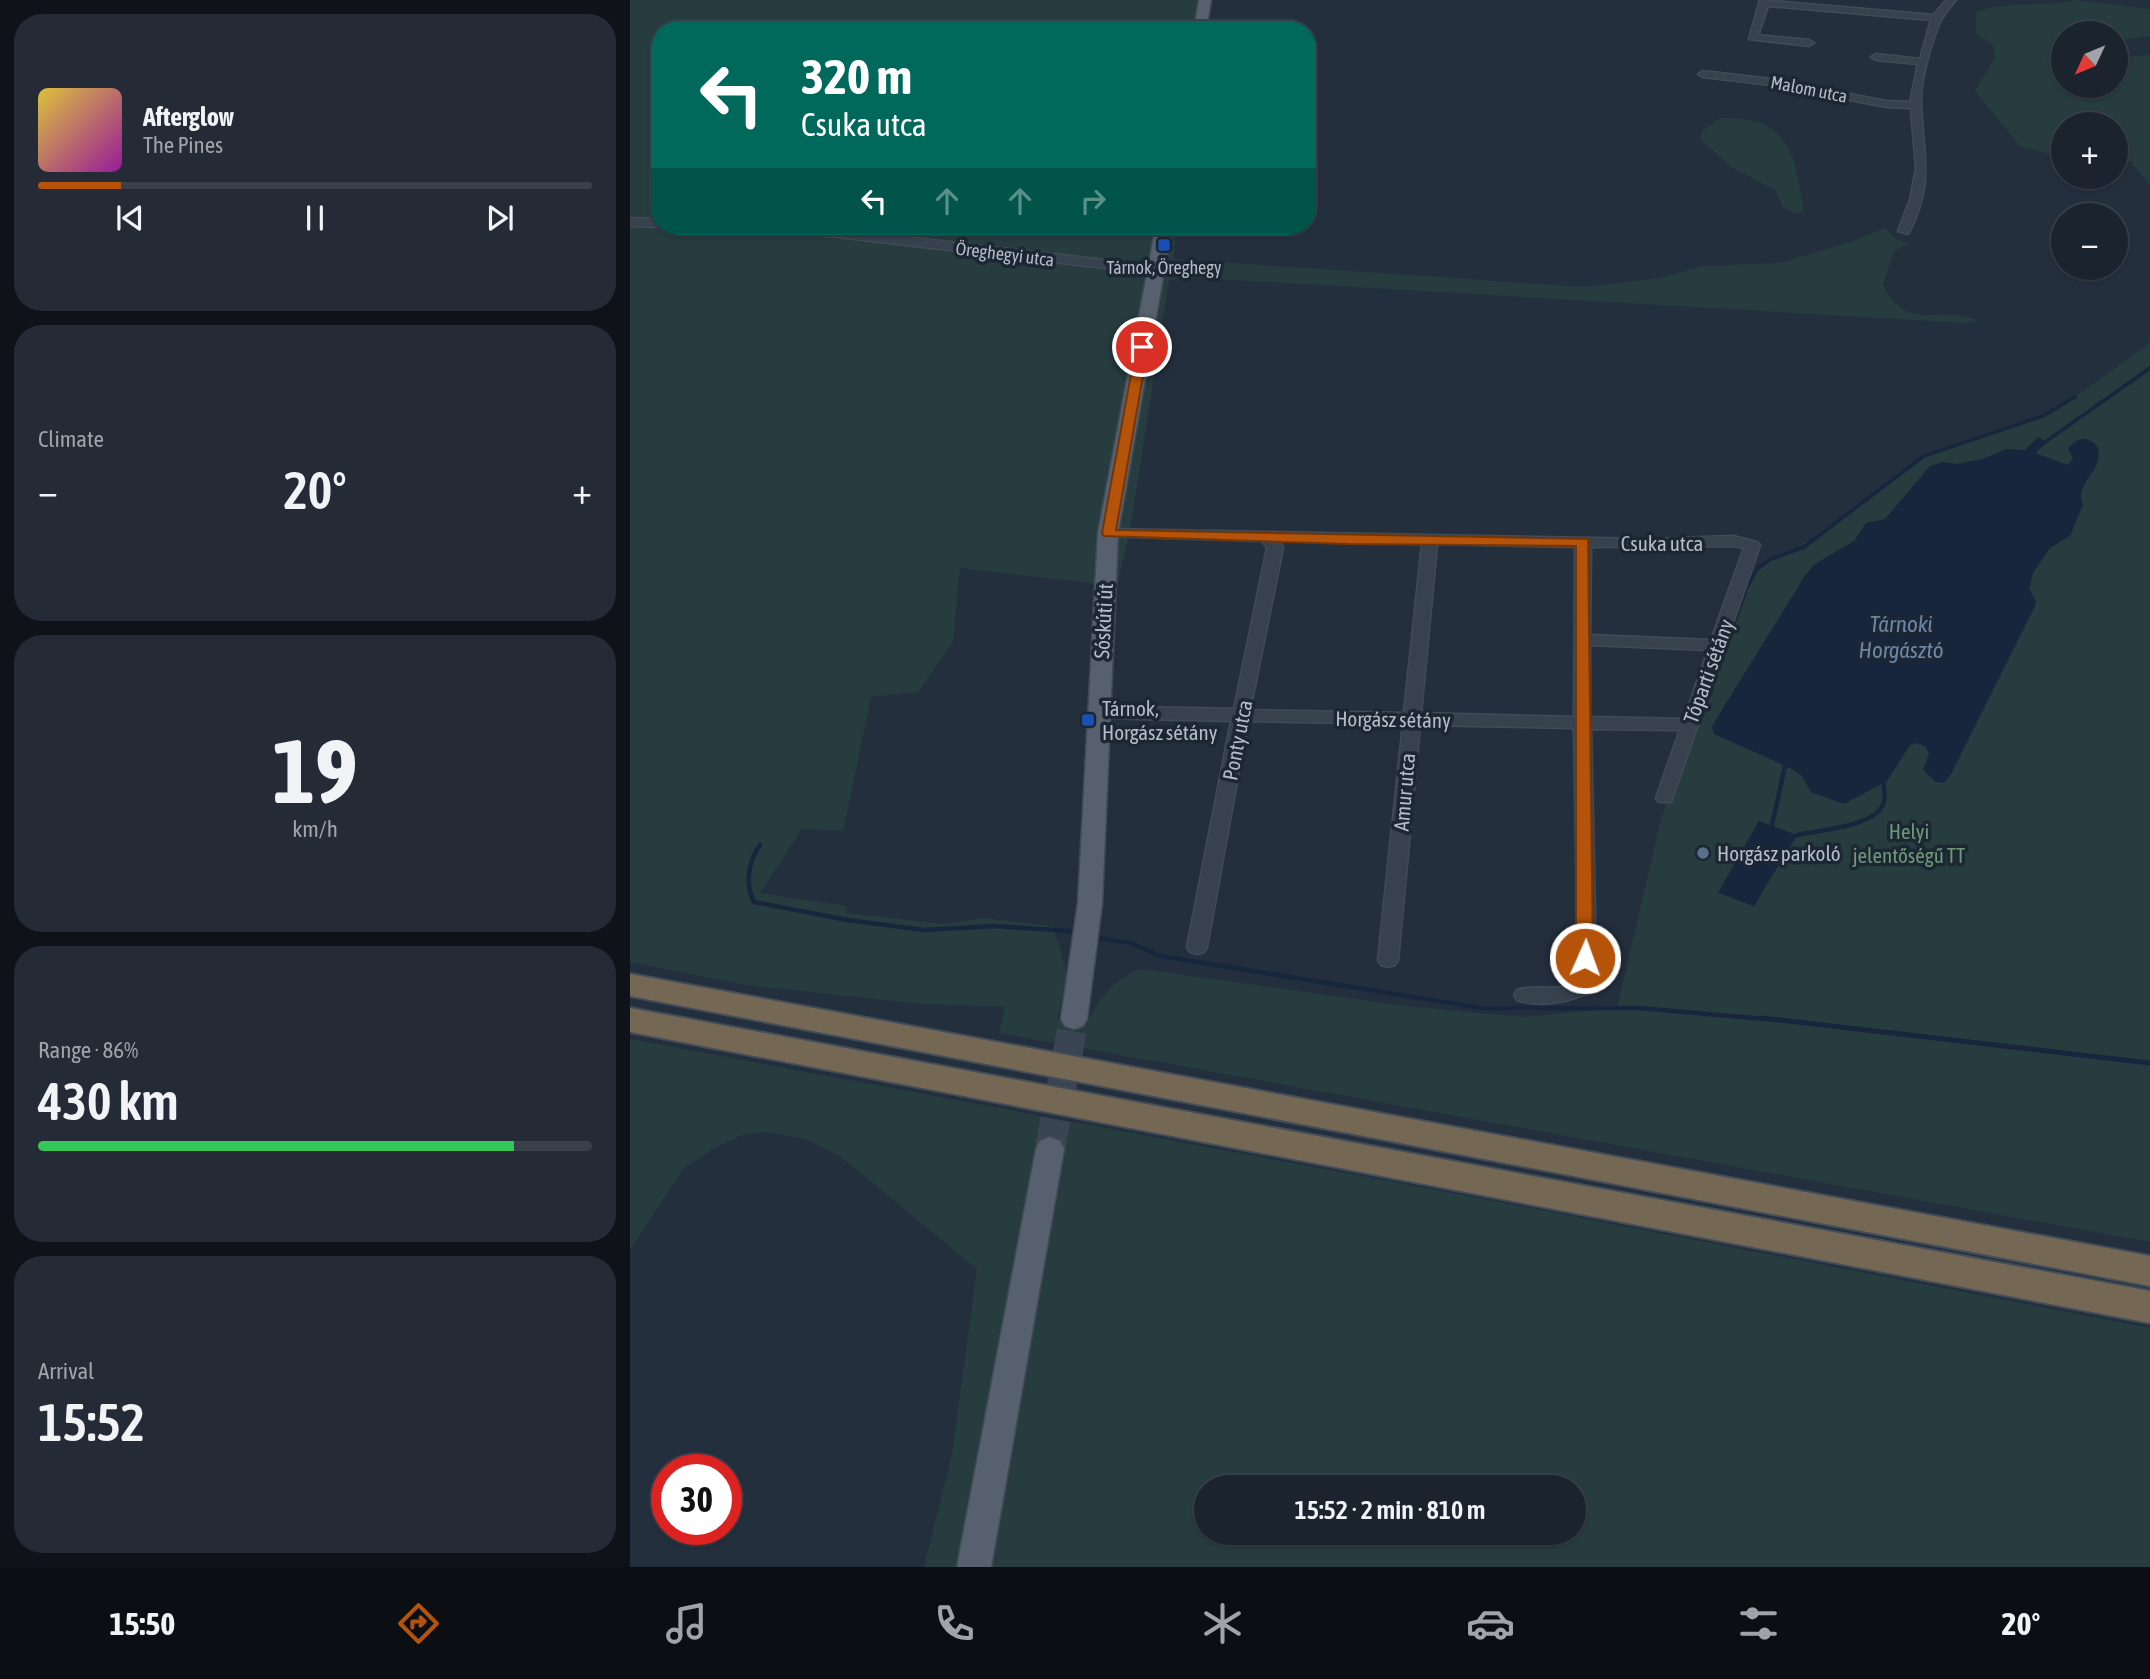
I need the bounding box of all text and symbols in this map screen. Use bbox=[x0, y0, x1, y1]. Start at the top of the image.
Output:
north arrow bbox=[2051, 21, 2128, 98]
map controls bbox=[2051, 21, 2128, 280]
text: 320 m bbox=[801, 48, 912, 104]
icon: left bbox=[686, 49, 777, 140]
street label: Malom utca bbox=[1769, 71, 1849, 107]
text: Afterglow bbox=[143, 102, 234, 132]
text: Csuka utca bbox=[801, 106, 927, 143]
button: + bbox=[2051, 112, 2128, 189]
text: The Pines bbox=[143, 132, 223, 158]
icon: left bbox=[855, 182, 893, 220]
icon: ahead bbox=[928, 182, 966, 220]
icon: ahead bbox=[1001, 182, 1039, 220]
icon: right bbox=[1074, 182, 1112, 220]
icon: previous bbox=[111, 199, 149, 237]
icon: pause bbox=[296, 199, 334, 237]
icon: next bbox=[481, 199, 519, 237]
button: − bbox=[2051, 203, 2128, 280]
marker: Tárnok, Öreghegy bbox=[1156, 237, 1172, 253]
street label: Öreghegyi utca bbox=[955, 238, 1055, 270]
place label: Tárnok, Öreghegy bbox=[1107, 257, 1221, 278]
pin bbox=[1112, 317, 1172, 377]
icon: arrive bbox=[1123, 328, 1161, 366]
text: Climate bbox=[38, 426, 104, 452]
text: 20° bbox=[283, 460, 347, 520]
text: − bbox=[38, 469, 58, 512]
text: + bbox=[572, 469, 592, 512]
street label: Csuka utca bbox=[1621, 531, 1703, 555]
street label: Sóskúti út bbox=[1089, 583, 1117, 659]
water label: Tárnoki Horgásztó bbox=[1859, 611, 1943, 663]
street label: Tóparti sétány bbox=[1678, 615, 1738, 726]
place label: Tárnok, Horgász sétány bbox=[1102, 696, 1218, 744]
street label: Ponty utca bbox=[1217, 698, 1257, 782]
street label: Horgász sétány bbox=[1335, 706, 1451, 732]
marker: Tárnok, Horgász sétány bbox=[1080, 712, 1096, 728]
text: 19 bbox=[272, 718, 358, 822]
street label: Amur utca bbox=[1389, 752, 1419, 832]
text: km/h bbox=[292, 816, 338, 842]
park label: Helyi jelentőségű TT bbox=[1852, 819, 1965, 867]
place label: Horgász parkoló bbox=[1717, 841, 1841, 865]
marker: Horgász parkoló bbox=[1695, 845, 1711, 861]
position arrow bbox=[1548, 921, 1622, 995]
text: Range · 86% bbox=[38, 1037, 138, 1063]
text: 430 km bbox=[38, 1071, 179, 1131]
text: Arrival bbox=[38, 1358, 94, 1384]
text: 15:52 bbox=[38, 1392, 145, 1452]
speed limit sign: 30 bbox=[651, 1454, 742, 1545]
text: 15:52 · 2 min · 810 m bbox=[1295, 1495, 1485, 1525]
icon: directions bbox=[394, 1599, 443, 1648]
icon: music bbox=[662, 1599, 711, 1648]
icon: phone bbox=[930, 1599, 979, 1648]
icon: climate bbox=[1198, 1599, 1247, 1648]
icon: car bbox=[1466, 1599, 1515, 1648]
icon: filters bbox=[1734, 1599, 1783, 1648]
text: 15:50 bbox=[109, 1605, 175, 1642]
text: 20° bbox=[2002, 1605, 2040, 1642]

